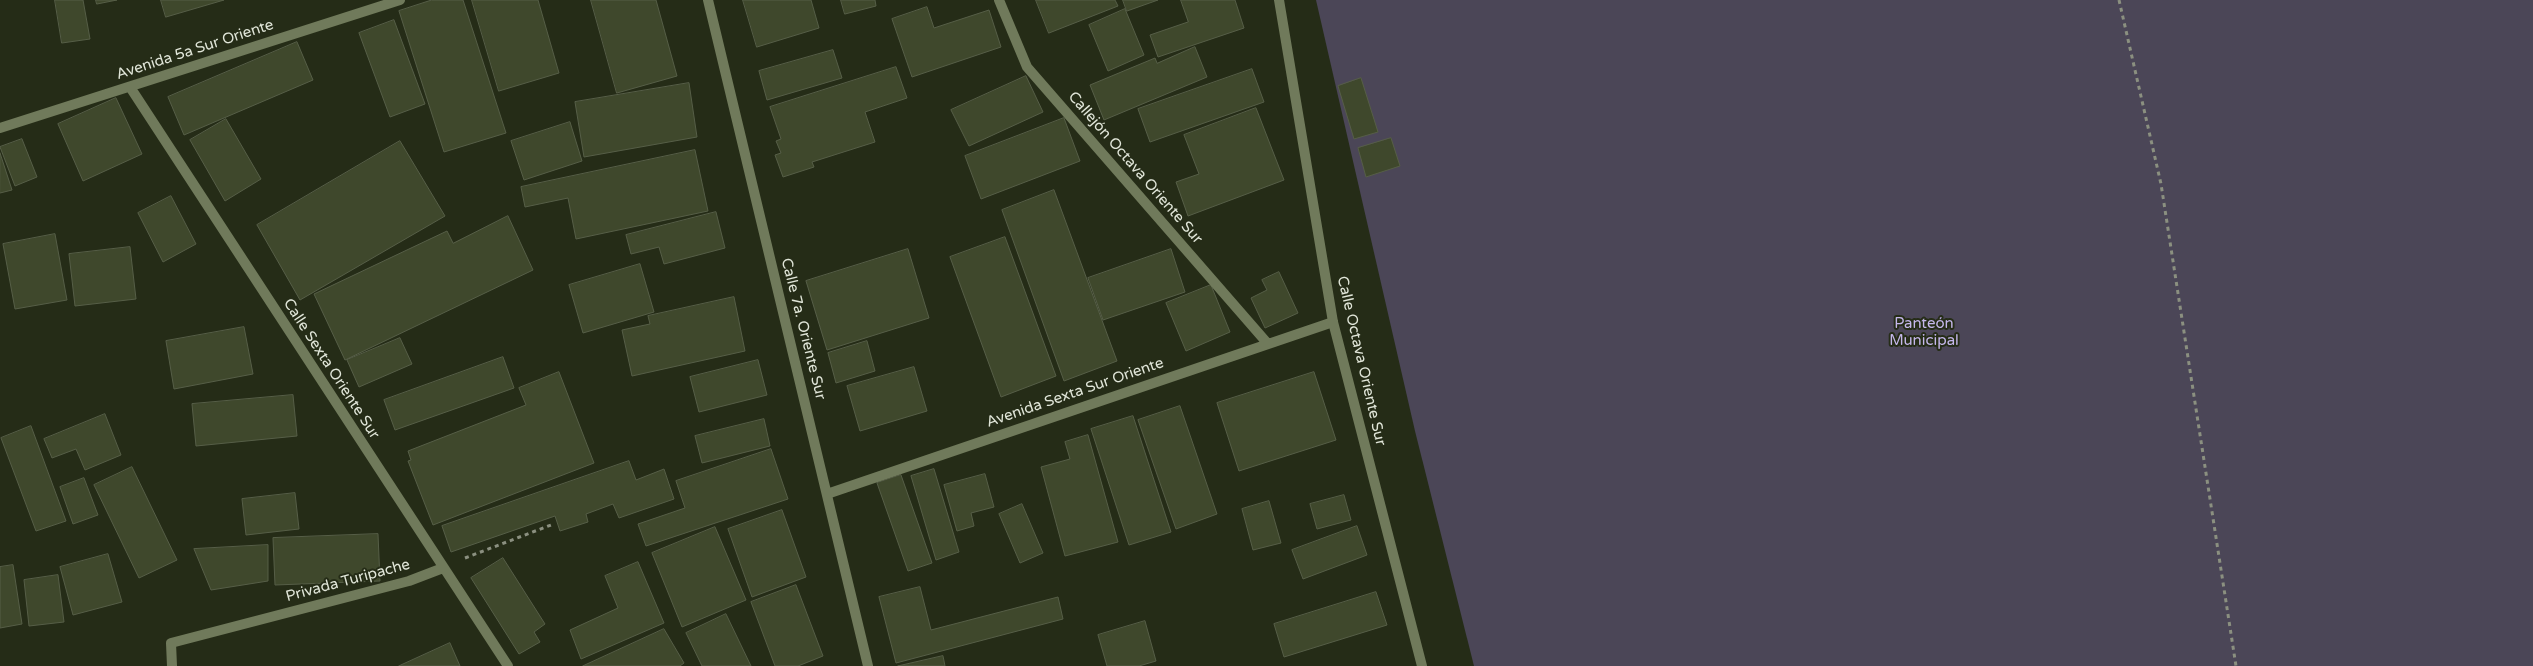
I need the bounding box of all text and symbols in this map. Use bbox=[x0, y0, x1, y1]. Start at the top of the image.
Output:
street label: Avenida 5a Sur Oriente bbox=[114, 16, 276, 84]
street label: Callejón Octava Oriente Sur bbox=[1064, 88, 1206, 248]
street label: Calle 7a. Oriente Sur bbox=[777, 256, 829, 402]
street label: Calle Octava Oriente Sur bbox=[1333, 274, 1389, 448]
street label: Calle Sexta Oriente Sur bbox=[279, 296, 383, 442]
park label: Panteón Municipal bbox=[1889, 315, 1959, 350]
street label: Avenida Sexta Sur Oriente bbox=[984, 354, 1166, 432]
street label: Privada Turipache bbox=[284, 556, 412, 606]

